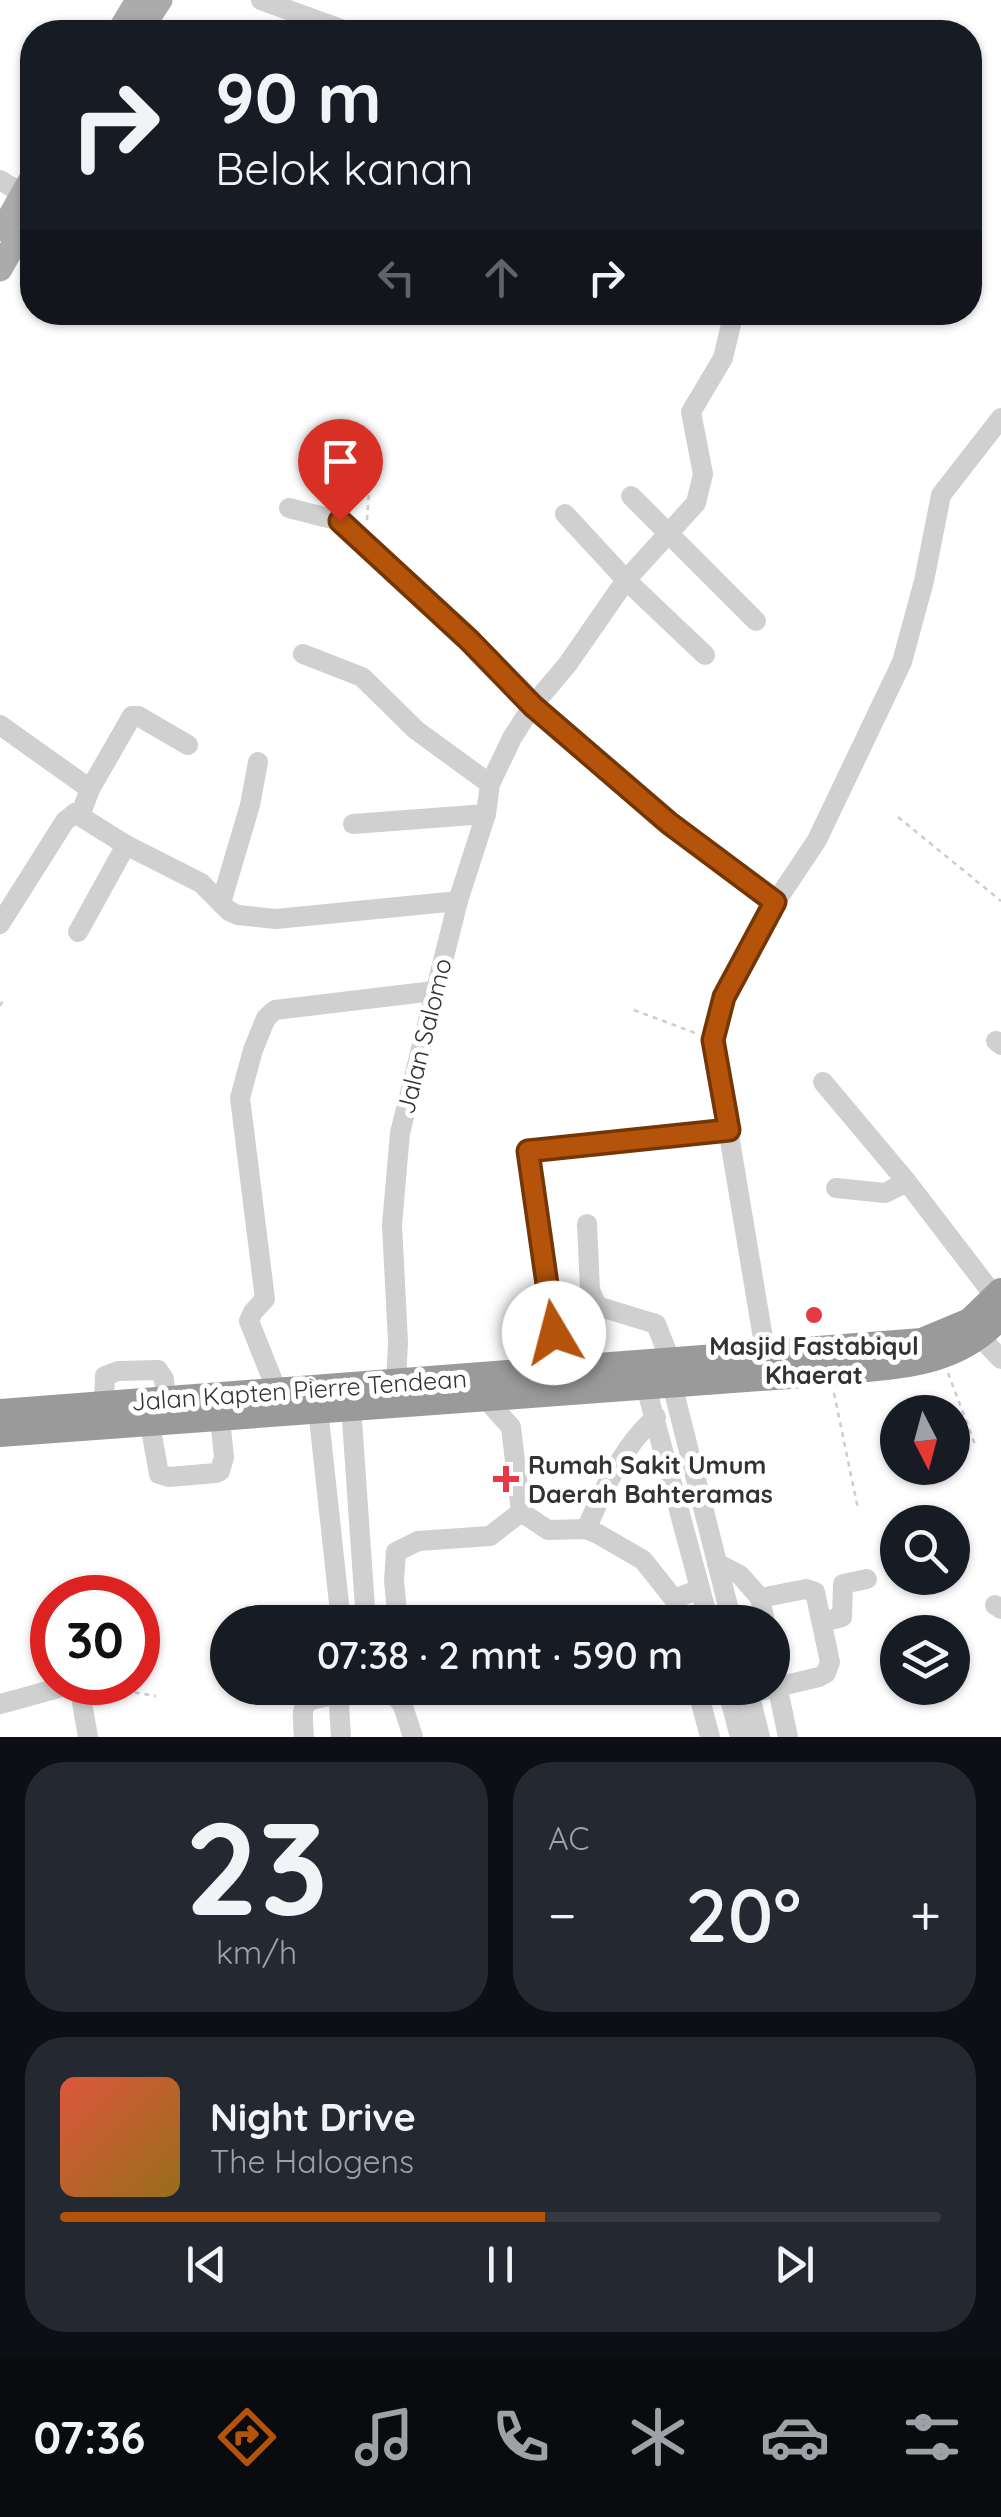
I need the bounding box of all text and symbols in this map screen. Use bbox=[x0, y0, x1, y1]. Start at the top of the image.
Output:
text: 90 m bbox=[215, 53, 382, 141]
icon: right bbox=[50, 60, 180, 190]
text: Belok kanan bbox=[215, 140, 474, 196]
icon: left bbox=[369, 250, 424, 305]
icon: ahead bbox=[474, 250, 529, 305]
icon: right bbox=[579, 250, 634, 305]
pin bbox=[298, 419, 383, 522]
icon: arrive bbox=[313, 434, 368, 489]
street label: Jalan Salomo bbox=[389, 955, 458, 1117]
position arrow bbox=[502, 1281, 606, 1385]
marker: Masjid Fastabiqul Khaerat bbox=[803, 1304, 825, 1326]
place label: Masjid Fastabiqul Khaerat bbox=[709, 1330, 919, 1390]
street label: Jalan Kapten Pierre Tendean bbox=[130, 1362, 468, 1417]
north arrow bbox=[880, 1395, 970, 1485]
map controls bbox=[880, 1395, 970, 1705]
place label: Rumah Sakit Umum Daerah Bahteramas bbox=[528, 1449, 773, 1509]
marker: Rumah Sakit Umum Daerah Bahteramas bbox=[493, 1466, 519, 1492]
button: search bbox=[880, 1505, 970, 1595]
speed limit sign: 30 bbox=[30, 1575, 160, 1705]
button: layers bbox=[880, 1615, 970, 1705]
text: 07:38 · 2 mnt · 590 m bbox=[317, 1631, 683, 1679]
text: 23 bbox=[185, 1785, 328, 1948]
text: AC bbox=[548, 1818, 589, 1858]
text: 20° bbox=[685, 1867, 801, 1961]
text: − bbox=[548, 1880, 577, 1949]
text: + bbox=[910, 1880, 941, 1949]
text: km/h bbox=[216, 1932, 297, 1972]
text: Night Drive bbox=[210, 2093, 416, 2141]
text: The Halogens bbox=[210, 2141, 414, 2181]
icon: previous bbox=[179, 2237, 234, 2292]
icon: pause bbox=[473, 2237, 528, 2292]
icon: next bbox=[767, 2237, 822, 2292]
icon: directions bbox=[212, 2402, 282, 2472]
icon: music bbox=[349, 2402, 419, 2472]
icon: phone bbox=[486, 2402, 556, 2472]
icon: climate bbox=[623, 2402, 693, 2472]
icon: car bbox=[760, 2402, 830, 2472]
icon: filters bbox=[897, 2402, 967, 2472]
text: 07:36 bbox=[34, 2409, 145, 2465]

